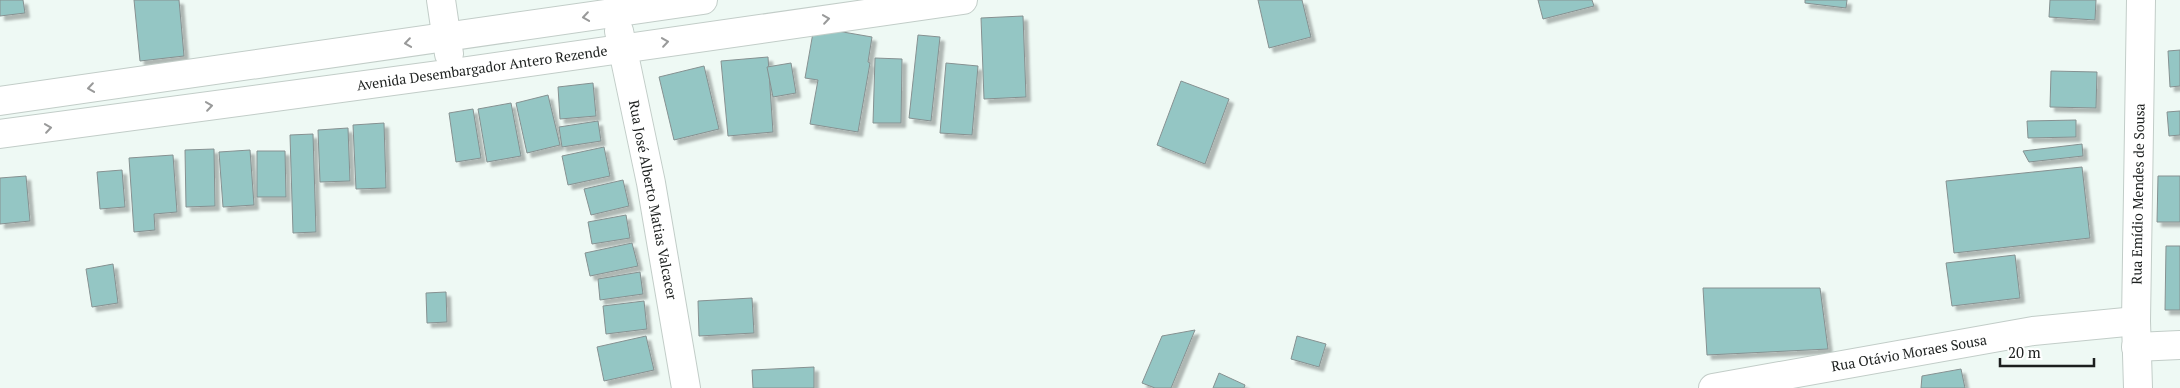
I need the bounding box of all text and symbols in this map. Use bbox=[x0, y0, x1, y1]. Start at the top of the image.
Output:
one-way arrow bbox=[581, 12, 590, 22]
one-way arrow bbox=[822, 14, 830, 25]
one-way arrow bbox=[403, 37, 411, 48]
one-way arrow bbox=[661, 37, 669, 47]
street label: Avenida Desembargador Antero Rezende bbox=[355, 40, 608, 95]
one-way arrow bbox=[87, 82, 95, 93]
street label: Rua José Alberto Matias Valcacer bbox=[625, 98, 682, 302]
one-way arrow bbox=[206, 101, 214, 112]
street label: Rua Emídio Mendes de Sousa bbox=[2126, 103, 2149, 285]
one-way arrow bbox=[44, 123, 53, 133]
street label: Rua Otávio Moraes Sousa bbox=[1830, 329, 1988, 376]
scale bar bbox=[2000, 336, 2094, 368]
text: 20 m bbox=[2008, 342, 2041, 362]

